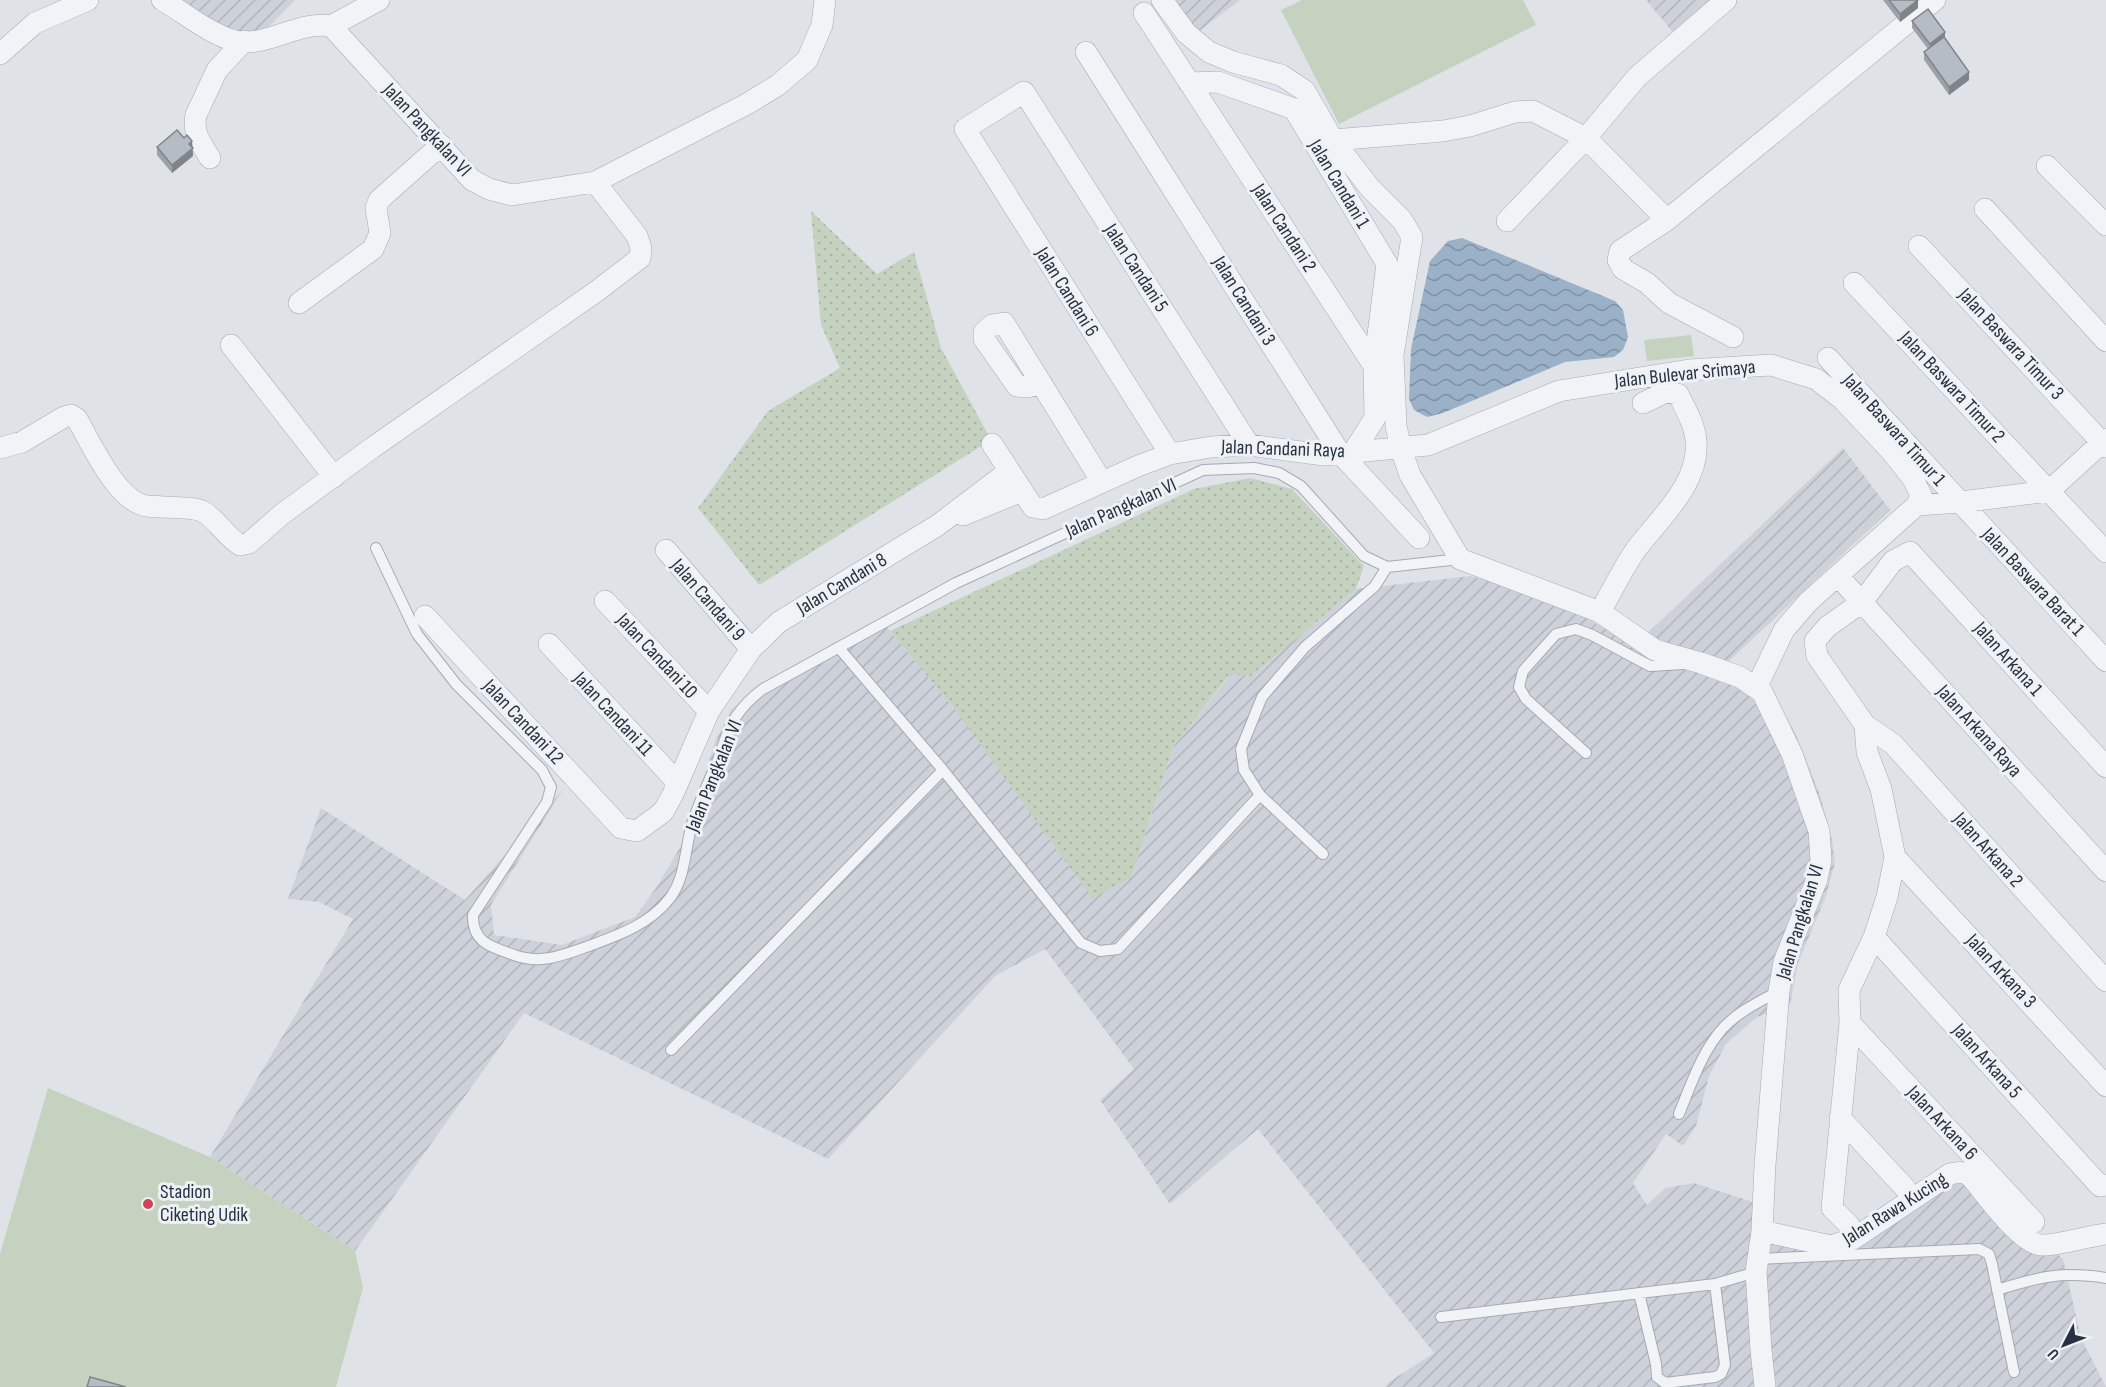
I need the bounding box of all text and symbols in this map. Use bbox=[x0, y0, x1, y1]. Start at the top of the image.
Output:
street label: Jalan Pangkalan VI bbox=[377, 78, 476, 182]
street label: Jalan Candani 1 bbox=[1303, 134, 1375, 233]
street label: Jalan Candani 2 bbox=[1246, 179, 1321, 277]
street label: Jalan Candani 5 bbox=[1098, 219, 1173, 317]
street label: Jalan Candani 6 bbox=[1030, 242, 1104, 341]
street label: Jalan Candani 3 bbox=[1207, 251, 1281, 350]
street label: Jalan Baswara Timur 3 bbox=[1952, 282, 2069, 405]
street label: Jalan Baswara Timur 2 bbox=[1893, 325, 2010, 448]
street label: Jalan Bulevar Srimaya bbox=[1612, 355, 1757, 393]
street label: Jalan Baswara Timur 1 bbox=[1837, 368, 1951, 491]
street label: Jalan Candani Raya bbox=[1220, 435, 1345, 463]
street label: Jalan Pangkalan VI bbox=[1061, 473, 1180, 544]
street label: Jalan Baswara Barat 1 bbox=[1976, 522, 2089, 641]
street label: Jalan Candani 8 bbox=[792, 548, 891, 621]
street label: Jalan Candani 9 bbox=[665, 553, 750, 646]
street label: Jalan Candani 10 bbox=[611, 608, 703, 704]
street label: Jalan Arkana 1 bbox=[1968, 616, 2048, 701]
street label: Jalan Candani 11 bbox=[567, 666, 658, 761]
street label: Jalan Candani 12 bbox=[477, 674, 568, 770]
street label: Jalan Arkana Raya bbox=[1931, 679, 2027, 782]
street label: Jalan Pangkalan VI bbox=[680, 716, 747, 837]
street label: Jalan Arkana 2 bbox=[1947, 807, 2028, 892]
street label: Jalan Pangkalan VI bbox=[1771, 862, 1829, 983]
street label: Jalan Arkana 3 bbox=[1960, 928, 2041, 1013]
street label: Jalan Arkana 5 bbox=[1946, 1018, 2027, 1103]
street label: Jalan Arkana 6 bbox=[1901, 1080, 1983, 1165]
street label: Jalan Rawa Kucing bbox=[1837, 1167, 1952, 1251]
place label: Stadion Ciketing Udik bbox=[160, 1180, 248, 1227]
marker: Stadion Ciketing Udik bbox=[141, 1197, 155, 1211]
north arrow bbox=[2034, 1315, 2094, 1375]
text: U bbox=[2044, 1345, 2064, 1363]

